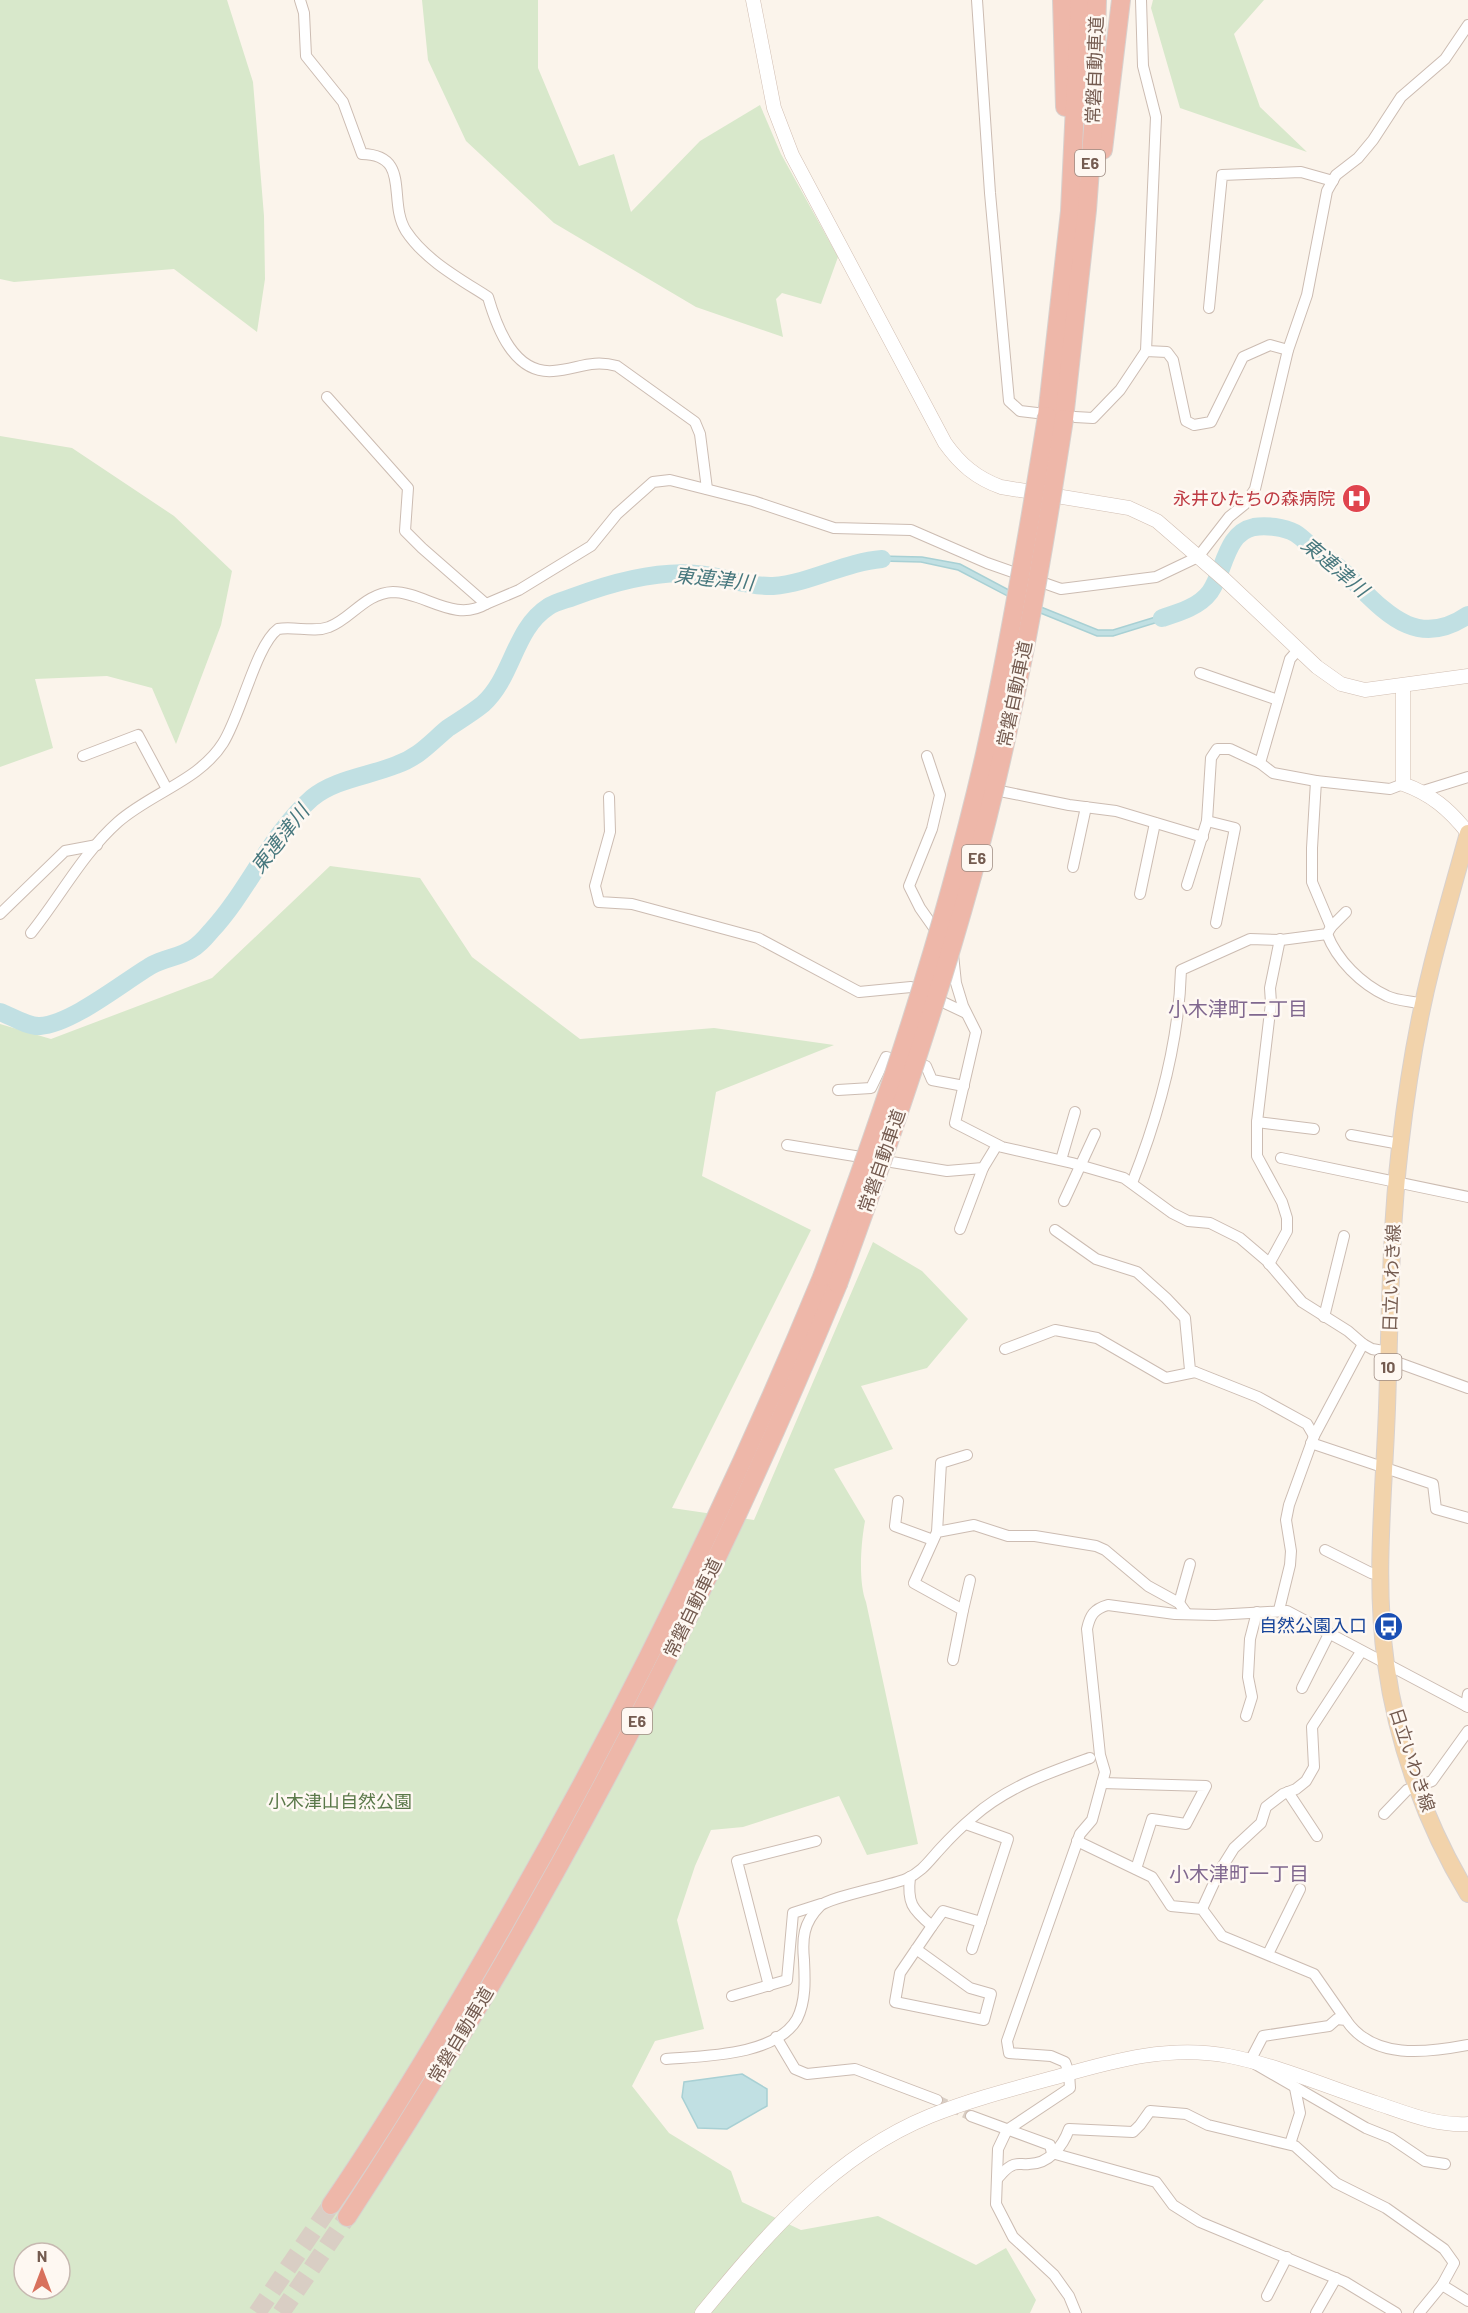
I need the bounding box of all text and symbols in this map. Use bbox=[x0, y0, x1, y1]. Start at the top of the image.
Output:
street label: 常磐自動車道 bbox=[1081, 16, 1107, 124]
road number: E6 bbox=[1075, 150, 1105, 176]
hospital icon: 永井ひたちの森病院 bbox=[1340, 483, 1372, 515]
place label: 永井ひたちの森病院 bbox=[1173, 487, 1335, 509]
water label: 東連津川 bbox=[1297, 531, 1376, 602]
water label: 東連津川 bbox=[673, 562, 757, 594]
street label: 常磐自動車道 bbox=[992, 639, 1036, 749]
water label: 東連津川 bbox=[245, 798, 315, 877]
road number: E6 bbox=[962, 845, 992, 871]
district label: 小木津町二丁目 bbox=[1168, 996, 1308, 1020]
street label: 常磐自動車道 bbox=[853, 1106, 909, 1215]
street label: 日立いわき線 bbox=[1378, 1224, 1404, 1332]
road number: 10 bbox=[1374, 1354, 1402, 1380]
street label: 常磐自動車道 bbox=[659, 1554, 726, 1661]
bus stop icon: 自然公園入口 bbox=[1372, 1610, 1404, 1642]
place label: 自然公園入口 bbox=[1259, 1614, 1367, 1636]
street label: 日立いわき線 bbox=[1386, 1705, 1440, 1814]
road number: E6 bbox=[622, 1708, 652, 1734]
park label: 小木津山自然公園 bbox=[268, 1790, 412, 1812]
district label: 小木津町一丁目 bbox=[1169, 1861, 1309, 1885]
street label: 常磐自動車道 bbox=[423, 1983, 497, 2086]
north arrow bbox=[12, 2241, 72, 2301]
text: N bbox=[37, 2246, 47, 2265]

